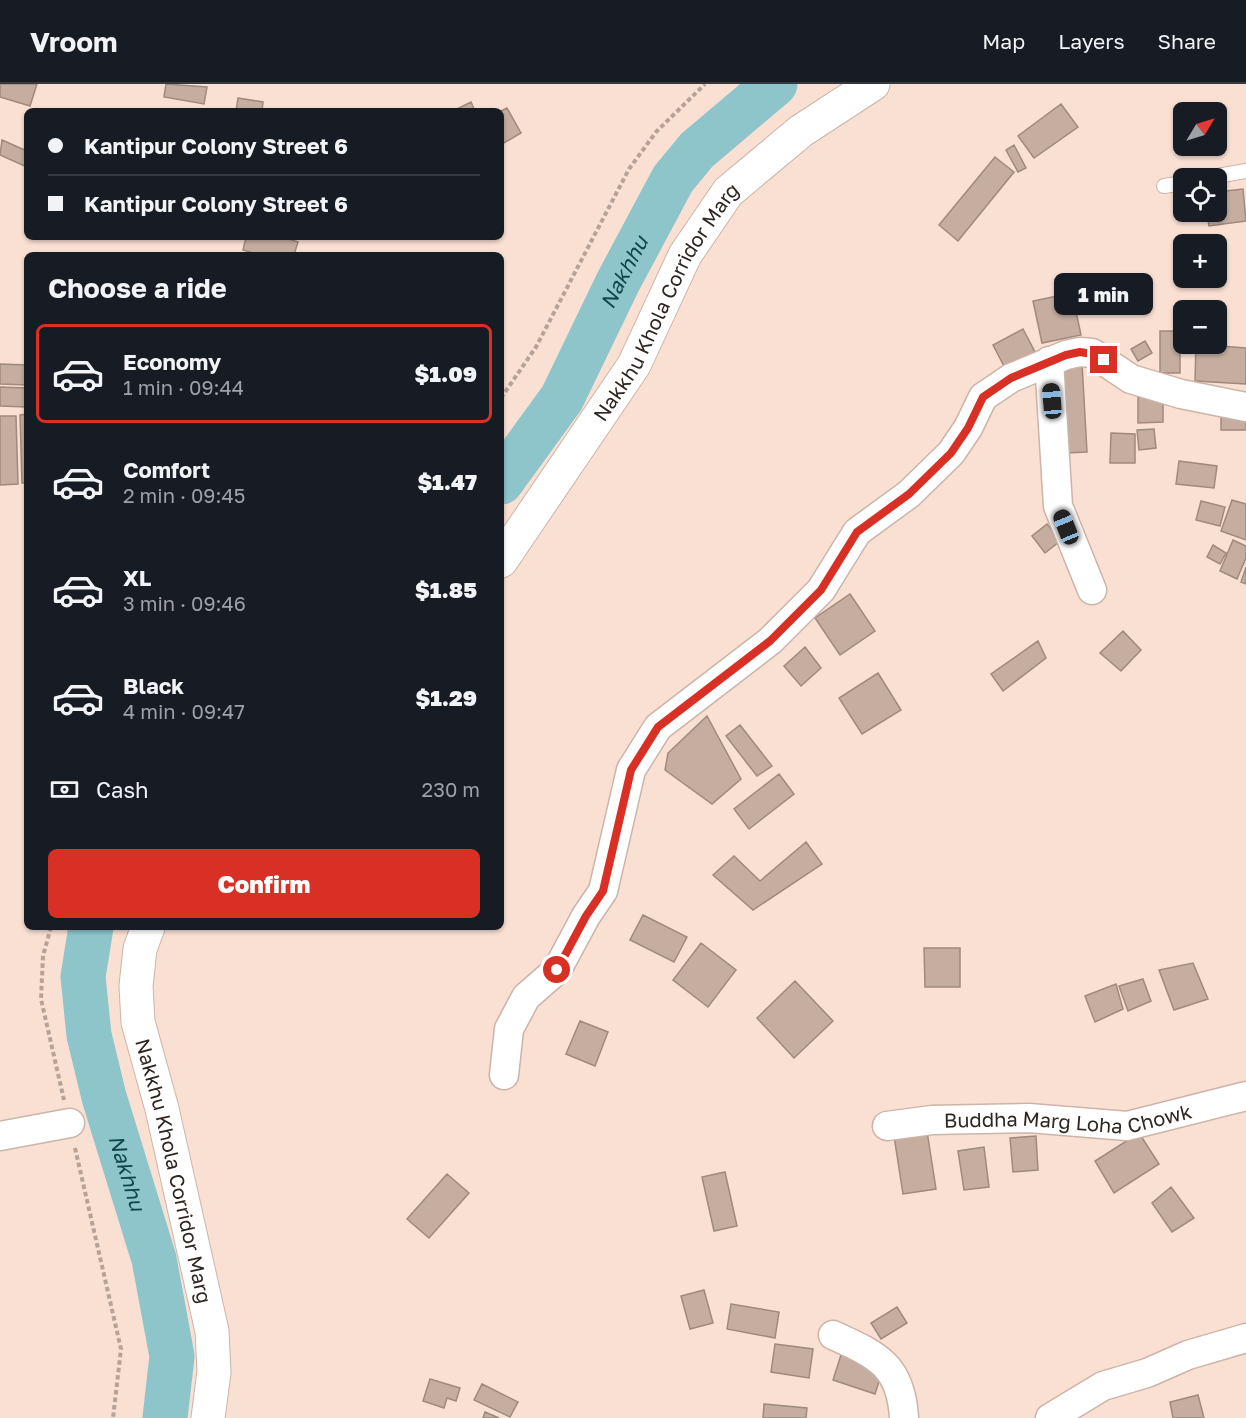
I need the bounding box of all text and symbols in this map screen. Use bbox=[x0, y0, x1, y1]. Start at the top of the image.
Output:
text: Vroom bbox=[30, 25, 118, 58]
text: Map bbox=[982, 28, 1025, 54]
text: Layers bbox=[1058, 28, 1125, 54]
text: Share bbox=[1158, 28, 1216, 54]
north arrow bbox=[1173, 102, 1227, 156]
map controls bbox=[1173, 102, 1227, 354]
text: Kantipur Colony Street 6 bbox=[84, 132, 348, 159]
button: locate bbox=[1173, 168, 1227, 222]
street label: Nakkhu Khola Corridor Marg bbox=[588, 177, 743, 425]
text: Kantipur Colony Street 6 bbox=[84, 190, 348, 217]
water label: Nakhhu bbox=[594, 230, 654, 313]
button: + bbox=[1173, 234, 1227, 288]
text: Choose a ride bbox=[48, 272, 227, 304]
callout: 1 min bbox=[1054, 273, 1154, 315]
text: 1 min bbox=[1078, 282, 1129, 306]
button: − bbox=[1173, 300, 1227, 354]
route end bbox=[1090, 346, 1117, 373]
icon: car bbox=[51, 347, 105, 401]
text: Economy bbox=[123, 348, 221, 375]
text: $1.09 bbox=[415, 360, 477, 387]
text: 1 min · 09:44 bbox=[123, 375, 244, 399]
car bbox=[1041, 382, 1063, 420]
icon: car bbox=[51, 455, 105, 509]
text: Comfort bbox=[123, 456, 210, 483]
text: $1.47 bbox=[417, 468, 477, 495]
text: 2 min · 09:45 bbox=[123, 483, 245, 507]
car bbox=[1051, 507, 1081, 547]
icon: car bbox=[51, 563, 105, 617]
text: XL bbox=[123, 564, 151, 591]
text: $1.85 bbox=[415, 576, 477, 603]
text: 3 min · 09:46 bbox=[123, 591, 246, 615]
icon: car bbox=[51, 671, 105, 725]
text: Black bbox=[123, 672, 184, 699]
text: $1.29 bbox=[415, 684, 477, 711]
text: 4 min · 09:47 bbox=[123, 699, 245, 723]
icon: cash bbox=[48, 773, 81, 806]
text: Cash bbox=[96, 776, 149, 803]
text: 230 m bbox=[422, 777, 480, 801]
button: Confirm bbox=[48, 849, 480, 918]
route start bbox=[543, 956, 570, 983]
street label: Nakkhu Khola Corridor Marg bbox=[131, 1036, 217, 1306]
street label: Buddha Marg Loha Chowk bbox=[944, 1098, 1194, 1138]
water label: Nakhhu bbox=[103, 1132, 152, 1215]

